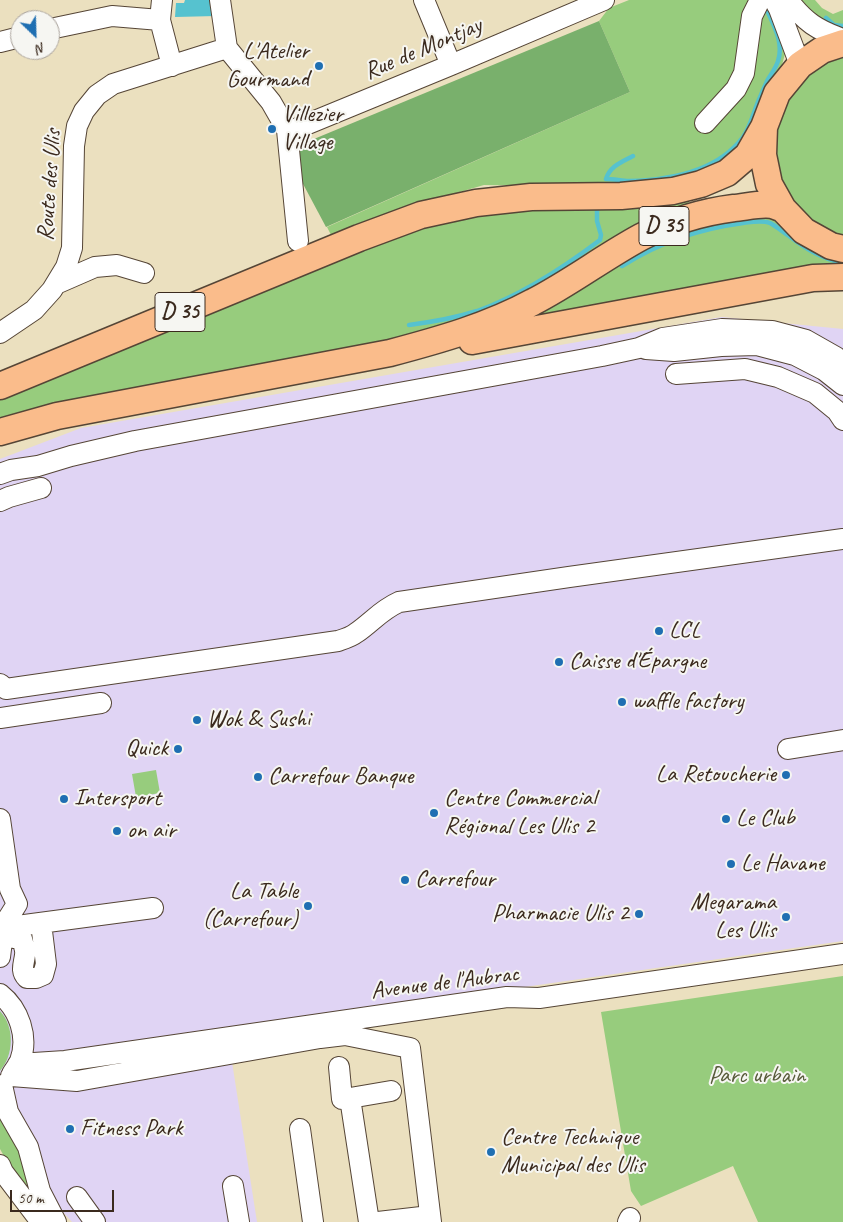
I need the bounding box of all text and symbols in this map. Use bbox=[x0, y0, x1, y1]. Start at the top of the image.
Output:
north arrow bbox=[10, 10, 60, 60]
street label: Rue de Montjay bbox=[360, 11, 486, 87]
place label: L'Atelier Gourmand bbox=[227, 38, 309, 94]
text: N bbox=[33, 39, 48, 58]
marker: L'Atelier Gourmand bbox=[313, 60, 325, 72]
place label: Villezier Village bbox=[282, 101, 343, 157]
marker: Villezier Village bbox=[266, 123, 278, 135]
street label: Route des Ulis bbox=[32, 128, 68, 242]
road number: D 35 bbox=[639, 207, 689, 246]
road number: D 35 bbox=[155, 292, 205, 332]
place label: LCL bbox=[669, 617, 700, 645]
marker: LCL bbox=[653, 625, 665, 637]
place label: Caisse d'Épargne bbox=[569, 648, 706, 676]
marker: Caisse d'Épargne bbox=[553, 656, 565, 668]
place label: waffle factory bbox=[632, 688, 743, 716]
marker: waffle factory bbox=[616, 696, 628, 708]
place label: Wok & Sushi bbox=[207, 706, 310, 734]
marker: Wok & Sushi bbox=[191, 714, 203, 726]
place label: Quick bbox=[125, 735, 168, 763]
marker: Quick bbox=[172, 743, 184, 755]
place label: La Retoucherie bbox=[656, 761, 776, 789]
place label: Carrefour Banque bbox=[268, 763, 413, 791]
marker: La Retoucherie bbox=[780, 769, 792, 781]
marker: Carrefour Banque bbox=[252, 771, 264, 783]
place label: Intersport bbox=[74, 785, 161, 813]
place label: Centre Commercial Régional Les Ulis 2 bbox=[444, 785, 596, 841]
marker: Intersport bbox=[58, 793, 70, 805]
place label: Le Club bbox=[736, 805, 795, 833]
marker: Centre Commercial Régional Les Ulis 2 bbox=[428, 807, 440, 819]
marker: Le Club bbox=[720, 813, 732, 825]
place label: on air bbox=[127, 817, 176, 845]
marker: on air bbox=[111, 825, 123, 837]
place label: Le Havane bbox=[741, 850, 825, 878]
marker: Le Havane bbox=[725, 858, 737, 870]
place label: Carrefour bbox=[415, 866, 495, 894]
marker: Carrefour bbox=[399, 874, 411, 886]
place label: La Table (Carrefour) bbox=[202, 878, 298, 934]
place label: Megarama Les Ulis bbox=[690, 889, 776, 945]
marker: La Table (Carrefour) bbox=[302, 900, 314, 912]
place label: Pharmacie Ulis 2 bbox=[492, 900, 629, 928]
marker: Pharmacie Ulis 2 bbox=[633, 908, 645, 920]
marker: Megarama Les Ulis bbox=[780, 911, 792, 923]
street label: Avenue de l'Aubrac bbox=[369, 960, 521, 1006]
park label: Parc urbain bbox=[709, 1062, 805, 1090]
place label: Fitness Park bbox=[80, 1115, 182, 1143]
marker: Fitness Park bbox=[64, 1123, 76, 1135]
place label: Centre Technique Municipal des Ulis bbox=[501, 1124, 645, 1180]
marker: Centre Technique Municipal des Ulis bbox=[485, 1146, 497, 1158]
scale bar bbox=[12, 1180, 116, 1212]
text: 50 m bbox=[18, 1189, 44, 1208]

